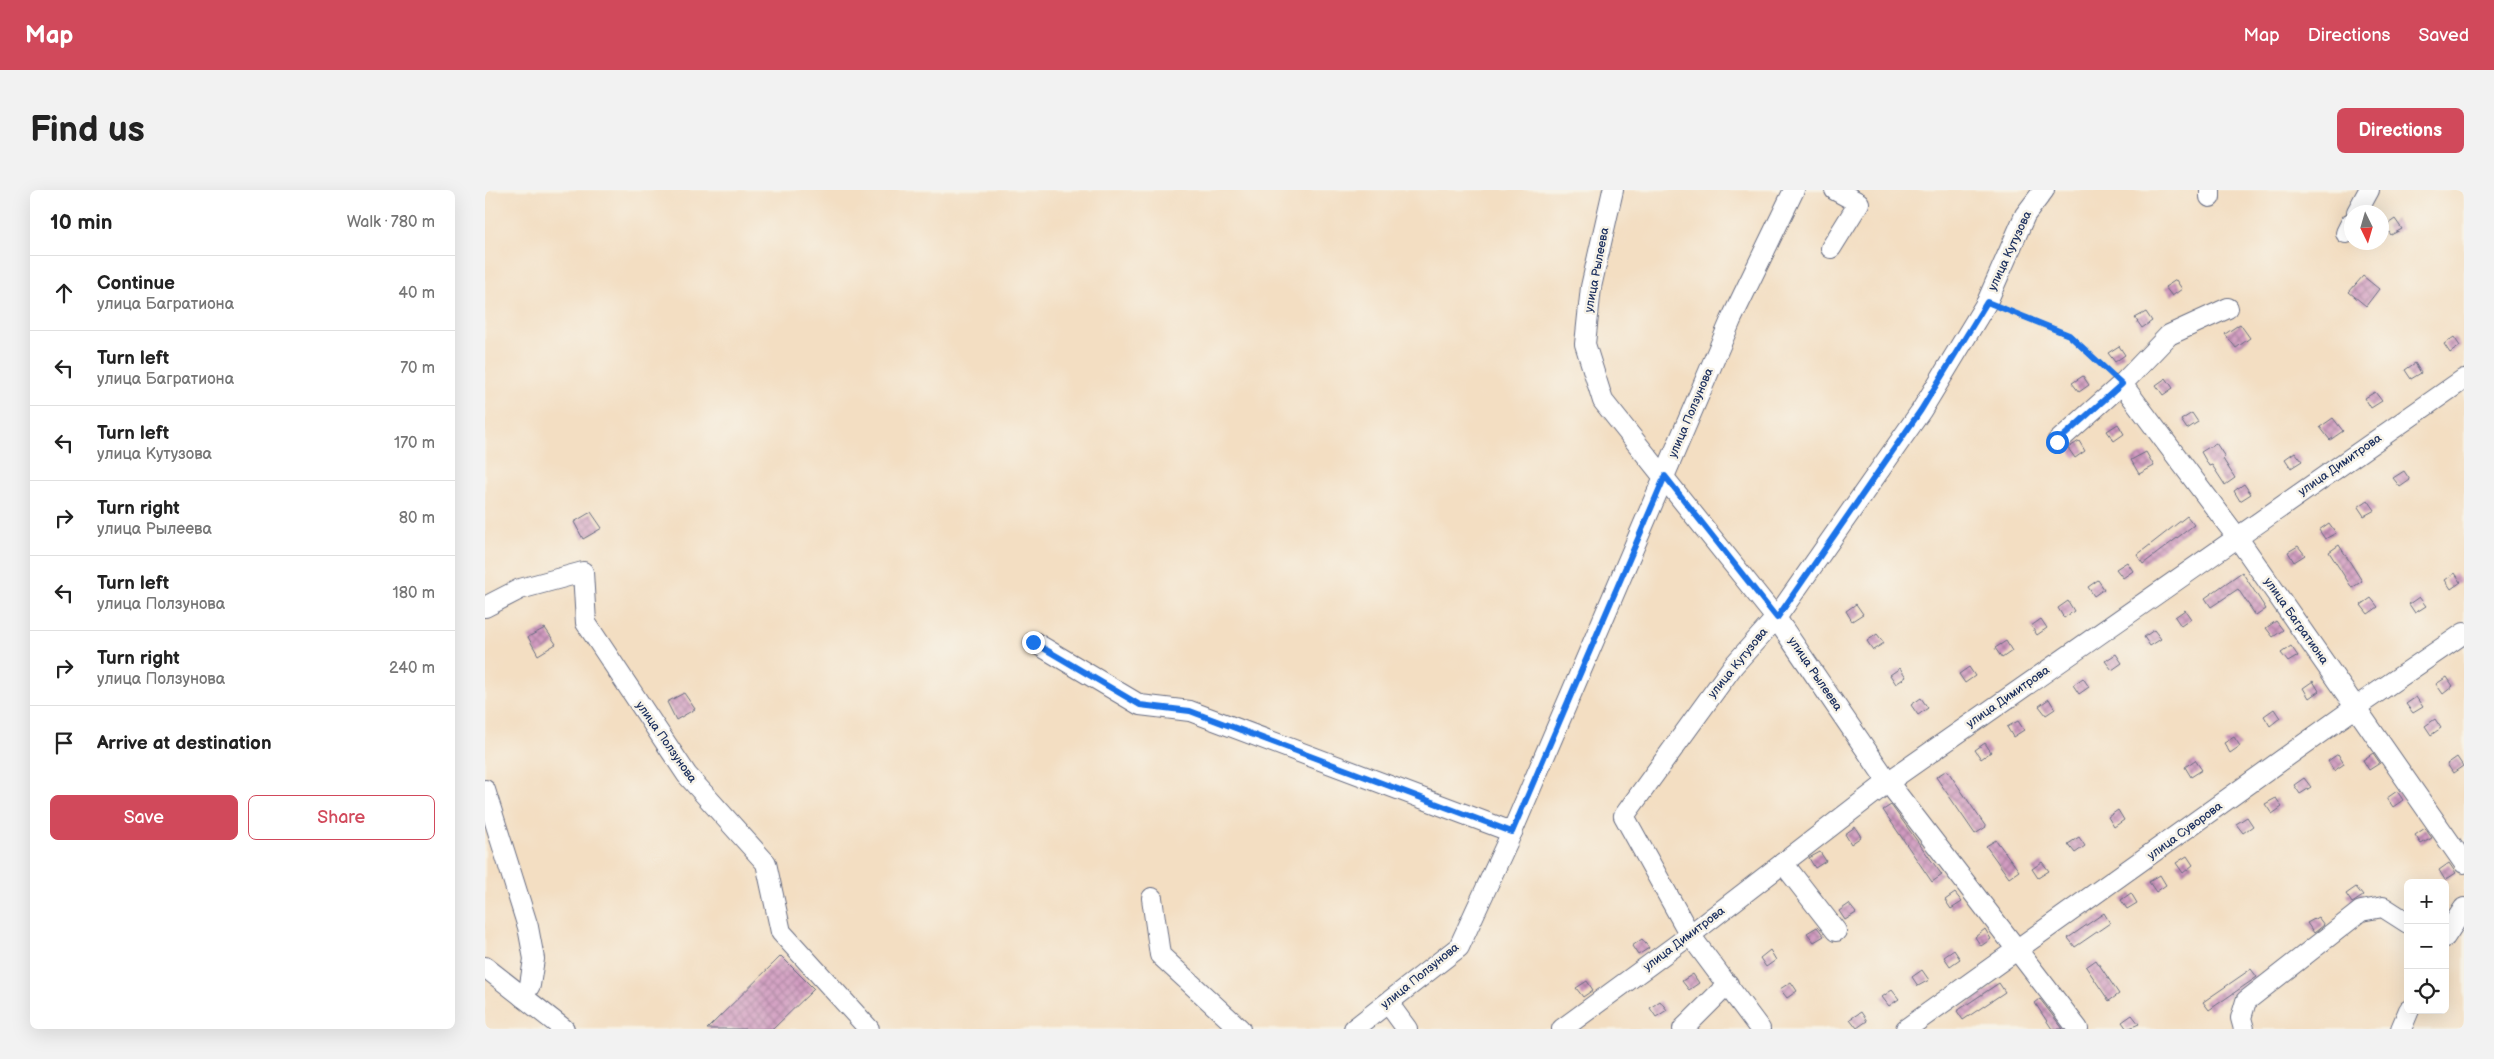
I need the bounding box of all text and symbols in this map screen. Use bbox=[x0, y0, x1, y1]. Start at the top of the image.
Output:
text: Map bbox=[25, 21, 73, 50]
text: Map bbox=[2244, 25, 2280, 46]
text: Directions bbox=[2308, 25, 2390, 46]
text: Saved bbox=[2418, 25, 2469, 46]
button: Directions bbox=[2337, 108, 2464, 153]
text: Find us bbox=[30, 109, 145, 152]
north arrow bbox=[2344, 205, 2389, 250]
street label: улица Кутузова bbox=[1985, 209, 2035, 293]
text: 10 min bbox=[50, 210, 112, 235]
text: Walk · 780 m bbox=[347, 213, 435, 232]
street label: улица Рылеева bbox=[1581, 226, 1613, 314]
text: Continue bbox=[97, 272, 175, 295]
icon: ahead bbox=[50, 279, 78, 307]
text: 40 m bbox=[398, 284, 435, 303]
text: улица Багратиона bbox=[97, 295, 234, 314]
text: Turn left bbox=[97, 347, 169, 370]
icon: left bbox=[50, 354, 78, 382]
text: 70 m bbox=[400, 359, 435, 378]
street label: улица Ползунова bbox=[1665, 366, 1717, 460]
text: улица Багратиона bbox=[97, 370, 234, 389]
text: Turn left bbox=[97, 422, 169, 445]
icon: left bbox=[50, 429, 78, 457]
route start bbox=[2046, 431, 2069, 454]
street label: улица Димитрова bbox=[2295, 431, 2385, 499]
text: 170 m bbox=[394, 434, 435, 453]
text: улица Кутузова bbox=[97, 445, 212, 464]
text: Turn right bbox=[97, 497, 180, 520]
icon: right bbox=[50, 504, 78, 532]
text: 80 m bbox=[399, 509, 435, 528]
text: улица Рылеева bbox=[97, 520, 212, 539]
text: Turn left bbox=[97, 572, 169, 595]
street label: улица Багратиона bbox=[2260, 575, 2332, 667]
icon: left bbox=[50, 579, 78, 607]
text: 180 m bbox=[393, 584, 435, 603]
text: улица Ползунова bbox=[97, 595, 225, 614]
street label: улица Кутузова bbox=[1705, 625, 1771, 701]
route end bbox=[1022, 631, 1045, 654]
street label: улица Рылеева bbox=[1785, 634, 1845, 714]
text: Turn right bbox=[97, 647, 180, 670]
icon: right bbox=[50, 654, 78, 682]
text: 240 m bbox=[389, 659, 435, 678]
street label: улица Димитрова bbox=[1963, 663, 2053, 731]
text: улица Ползунова bbox=[97, 670, 225, 689]
street label: улица Ползунова bbox=[632, 698, 700, 786]
icon: arrive bbox=[50, 729, 78, 757]
text: Arrive at destination bbox=[97, 732, 272, 755]
button: Save bbox=[50, 795, 238, 840]
button: Share bbox=[248, 795, 435, 840]
street label: улица Суворова bbox=[2145, 799, 2225, 863]
map controls bbox=[2404, 879, 2449, 1014]
button: + bbox=[2404, 879, 2449, 924]
street label: улица Димитрова bbox=[1640, 903, 1728, 975]
button: − bbox=[2404, 924, 2449, 969]
street label: улица Ползунова bbox=[1378, 940, 1462, 1012]
button: locate bbox=[2404, 969, 2449, 1014]

